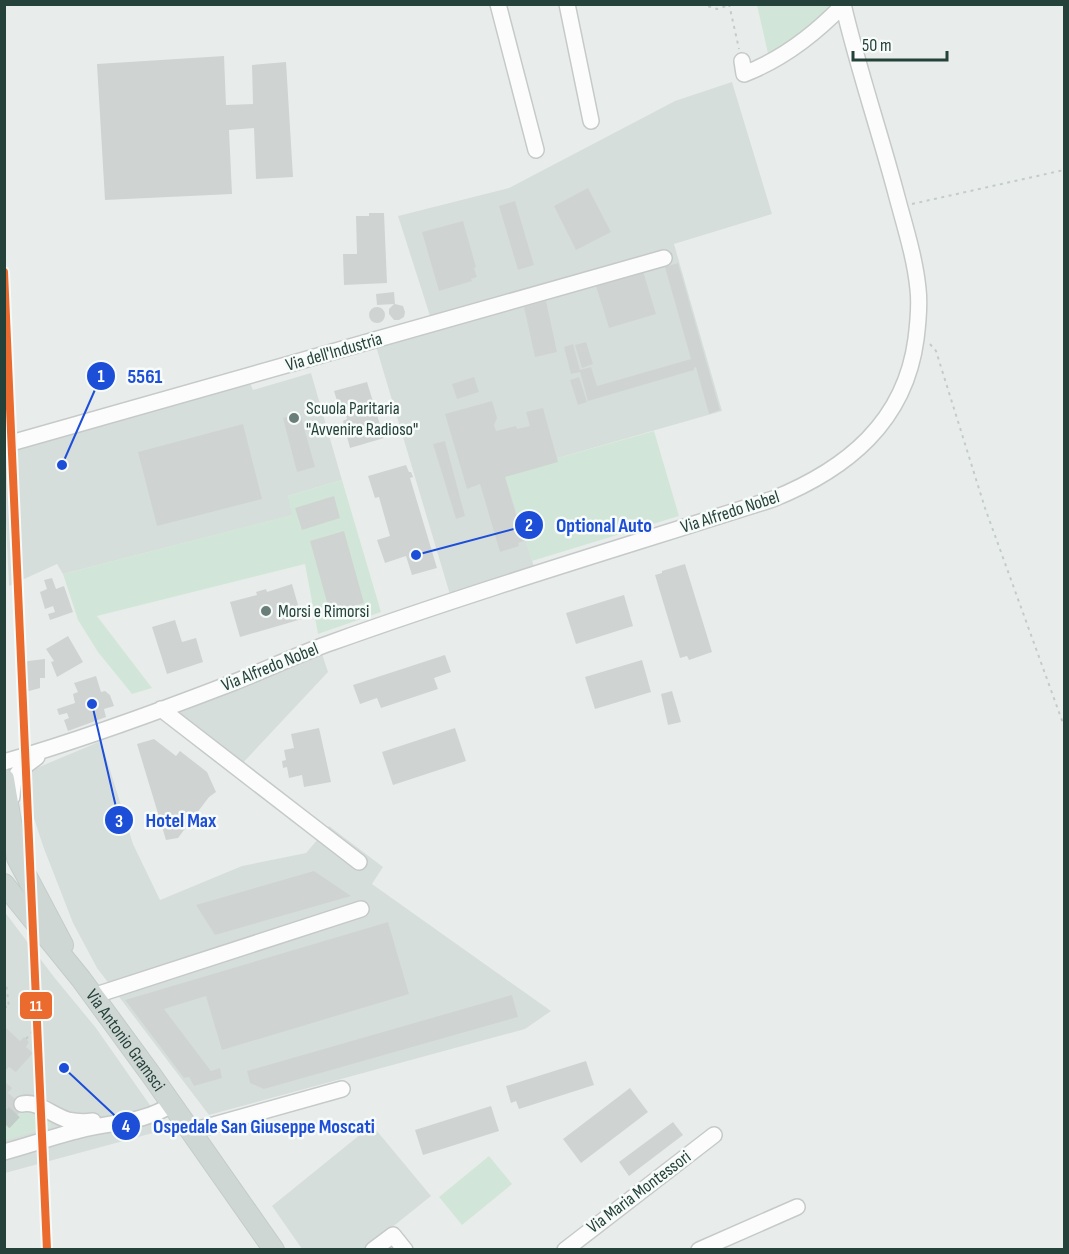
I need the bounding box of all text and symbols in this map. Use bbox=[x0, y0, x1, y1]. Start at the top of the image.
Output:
scale bar bbox=[853, 24, 948, 62]
text: 50 m bbox=[862, 35, 892, 56]
street label: Via dell'Industria bbox=[283, 328, 385, 376]
callout: 5561 bbox=[86, 357, 175, 395]
text: 5561 bbox=[128, 365, 163, 389]
text: 1 bbox=[97, 366, 105, 387]
place label: Scuola Paritaria "Avvenire Radioso" bbox=[306, 398, 418, 440]
marker: Scuola Paritaria "Avvenire Radioso" bbox=[287, 411, 301, 425]
street label: Via Alfredo Nobel bbox=[678, 486, 782, 538]
callout: Optional Auto bbox=[514, 506, 664, 544]
text: Optional Auto bbox=[556, 514, 652, 538]
text: 2 bbox=[525, 515, 533, 536]
place label: Morsi e Rimorsi bbox=[278, 601, 369, 622]
marker: Morsi e Rimorsi bbox=[259, 604, 273, 618]
street label: Via Alfredo Nobel bbox=[219, 638, 321, 696]
callout: Hotel Max bbox=[104, 801, 229, 839]
text: Hotel Max bbox=[146, 809, 217, 833]
text: 3 bbox=[115, 811, 123, 832]
street label: Via Antonio Gramsci bbox=[82, 985, 170, 1095]
line badge: 11 bbox=[19, 991, 53, 1020]
text: 11 bbox=[30, 997, 43, 1016]
callout: Ospedale San Giuseppe Moscati bbox=[111, 1107, 386, 1145]
text: Ospedale San Giuseppe Moscati bbox=[153, 1115, 375, 1139]
text: 4 bbox=[122, 1116, 131, 1137]
street label: Via Maria Montessori bbox=[583, 1146, 695, 1238]

